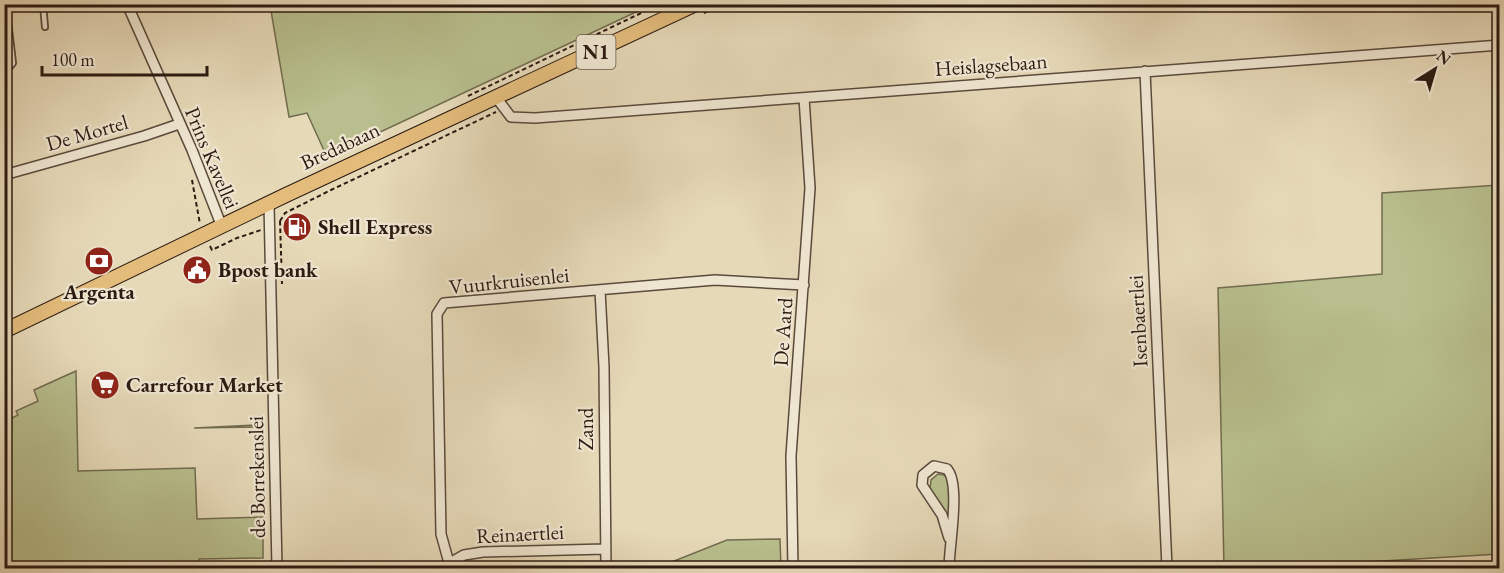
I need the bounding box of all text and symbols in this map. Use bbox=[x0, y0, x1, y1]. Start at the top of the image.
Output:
road number: N1 bbox=[576, 35, 616, 69]
scale bar bbox=[42, 39, 207, 77]
north arrow bbox=[1405, 39, 1465, 99]
text: N bbox=[1432, 45, 1455, 70]
street label: Heislagsebaan bbox=[934, 47, 1048, 82]
text: 100 m bbox=[51, 48, 95, 71]
street label: Prins Kavellei bbox=[179, 103, 246, 213]
street label: De Mortel bbox=[43, 108, 131, 157]
street label: Bredabaan bbox=[296, 115, 384, 176]
fuel station icon: Shell Express bbox=[281, 211, 313, 243]
place label: Shell Express bbox=[318, 213, 432, 240]
bank icon: Argenta bbox=[83, 245, 115, 277]
public building icon: Bpost bank bbox=[181, 254, 213, 286]
place label: Bpost bank bbox=[218, 256, 318, 283]
street label: Vuurkruisenlei bbox=[447, 261, 570, 300]
street label: Isenbaertlei bbox=[1122, 274, 1153, 368]
place label: Argenta bbox=[62, 278, 136, 305]
street label: De Aard bbox=[767, 296, 798, 367]
supermarket icon: Carrefour Market bbox=[89, 369, 121, 401]
place label: Carrefour Market bbox=[126, 371, 283, 398]
street label: Zand bbox=[572, 407, 599, 450]
street label: de Borrekenslei bbox=[242, 416, 271, 538]
street label: Reinaertlei bbox=[475, 518, 565, 549]

